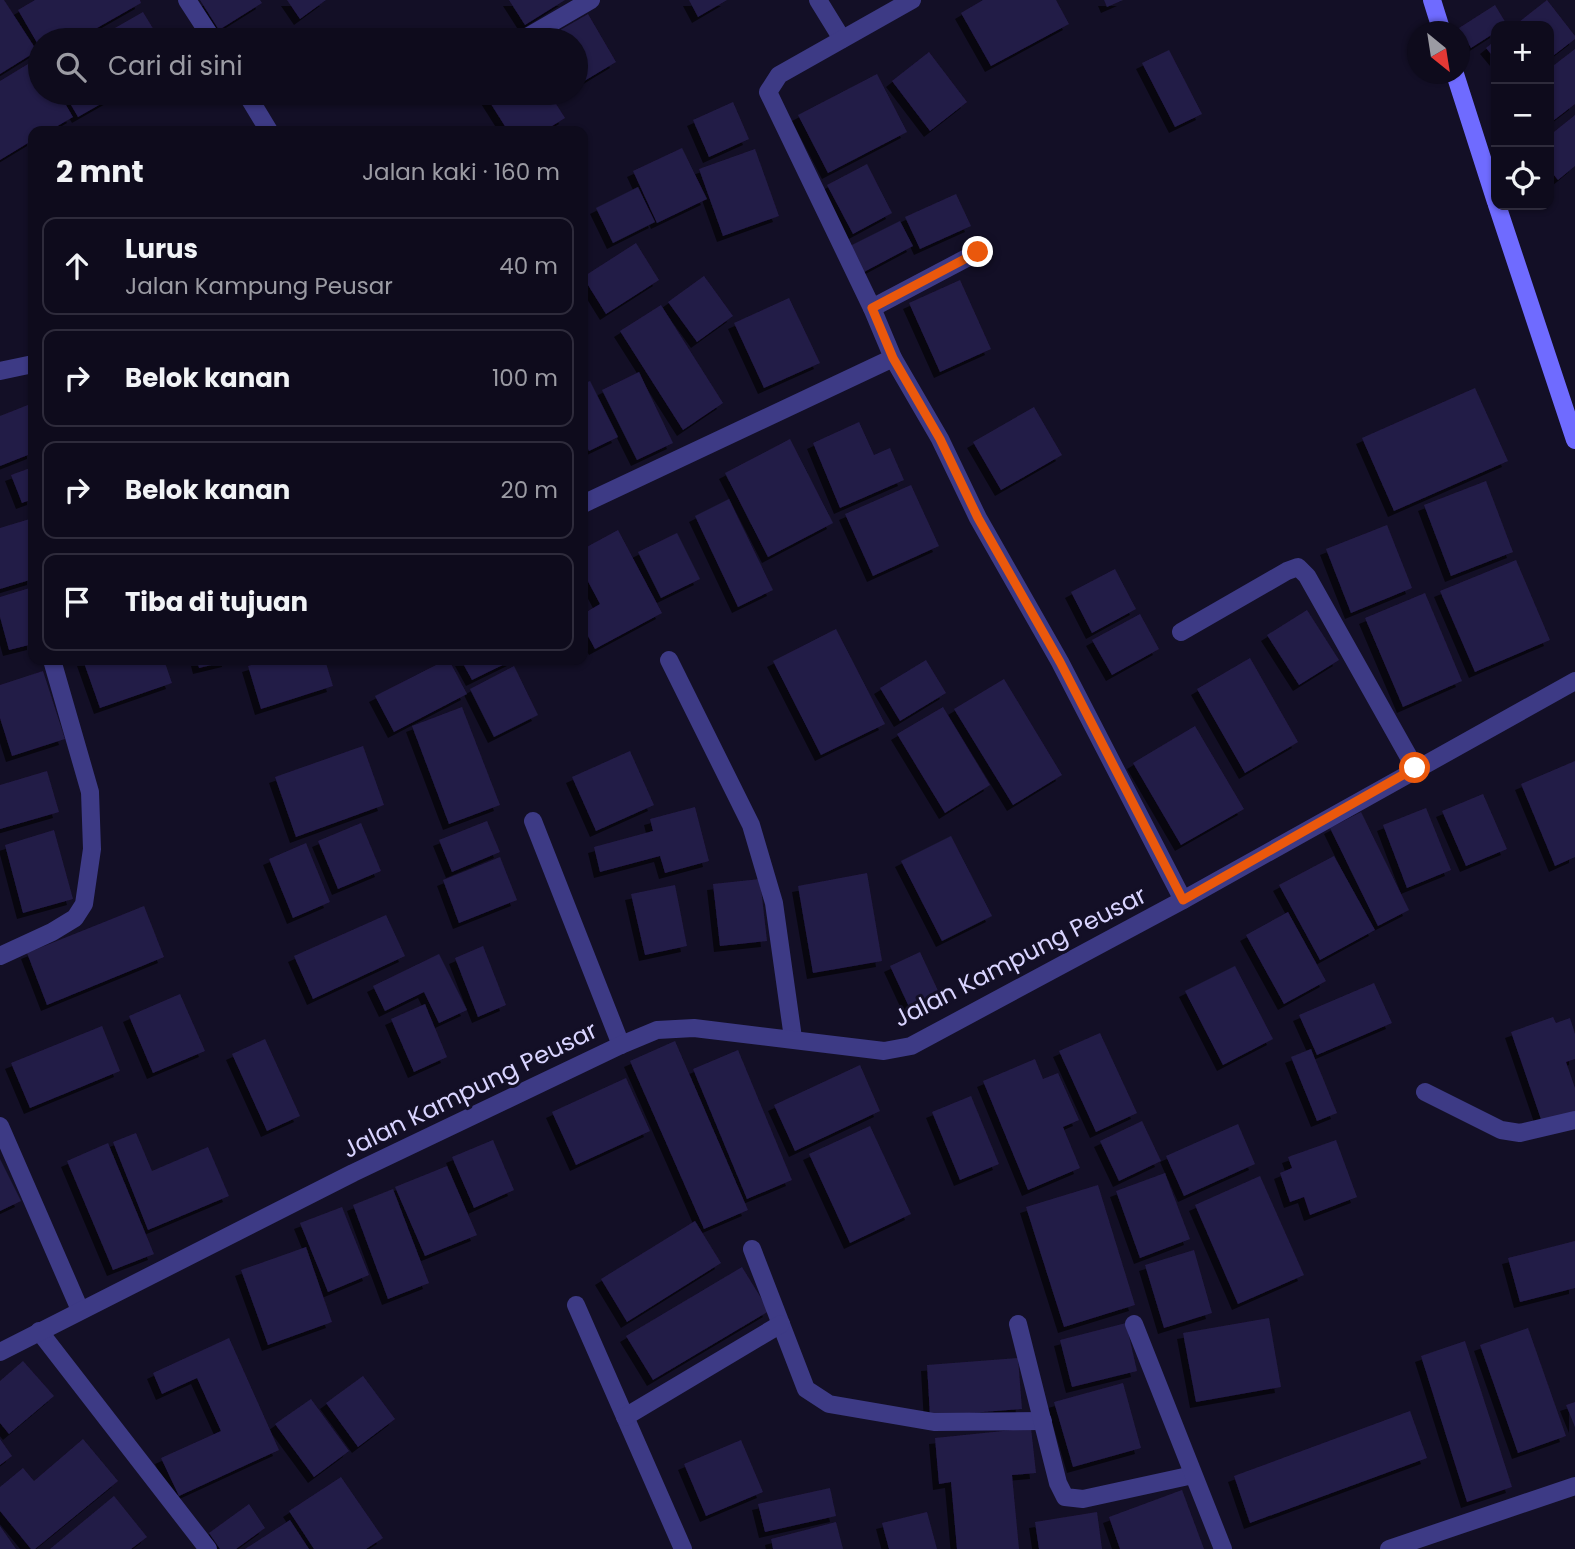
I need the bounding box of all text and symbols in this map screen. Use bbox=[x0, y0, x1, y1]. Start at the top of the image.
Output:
north arrow bbox=[1407, 21, 1470, 84]
map controls bbox=[1491, 21, 1554, 210]
button: + bbox=[1491, 21, 1554, 84]
search box bbox=[28, 28, 588, 105]
icon: search bbox=[52, 48, 90, 86]
text: Cari di sini bbox=[108, 48, 243, 84]
button: − bbox=[1491, 84, 1554, 147]
button: locate bbox=[1491, 147, 1554, 210]
text: 2 mnt bbox=[56, 150, 144, 193]
text: Jalan kaki · 160 m bbox=[362, 156, 560, 188]
text: Lurus bbox=[125, 231, 198, 267]
route end bbox=[962, 236, 993, 267]
icon: ahead bbox=[58, 247, 96, 285]
text: 40 m bbox=[499, 250, 558, 282]
text: Jalan Kampung Peusar bbox=[125, 270, 393, 302]
icon: right bbox=[58, 359, 96, 397]
text: Belok kanan bbox=[125, 360, 290, 396]
text: 100 m bbox=[492, 362, 558, 394]
icon: right bbox=[58, 471, 96, 509]
text: Belok kanan bbox=[125, 472, 290, 508]
text: 20 m bbox=[500, 474, 558, 506]
icon: arrive bbox=[58, 583, 96, 621]
text: Tiba di tujuan bbox=[125, 584, 308, 620]
route start bbox=[1399, 752, 1430, 783]
street label: Jalan Kampung Peusar bbox=[888, 878, 1152, 1035]
street label: Jalan Kampung Peusar bbox=[337, 1013, 603, 1166]

